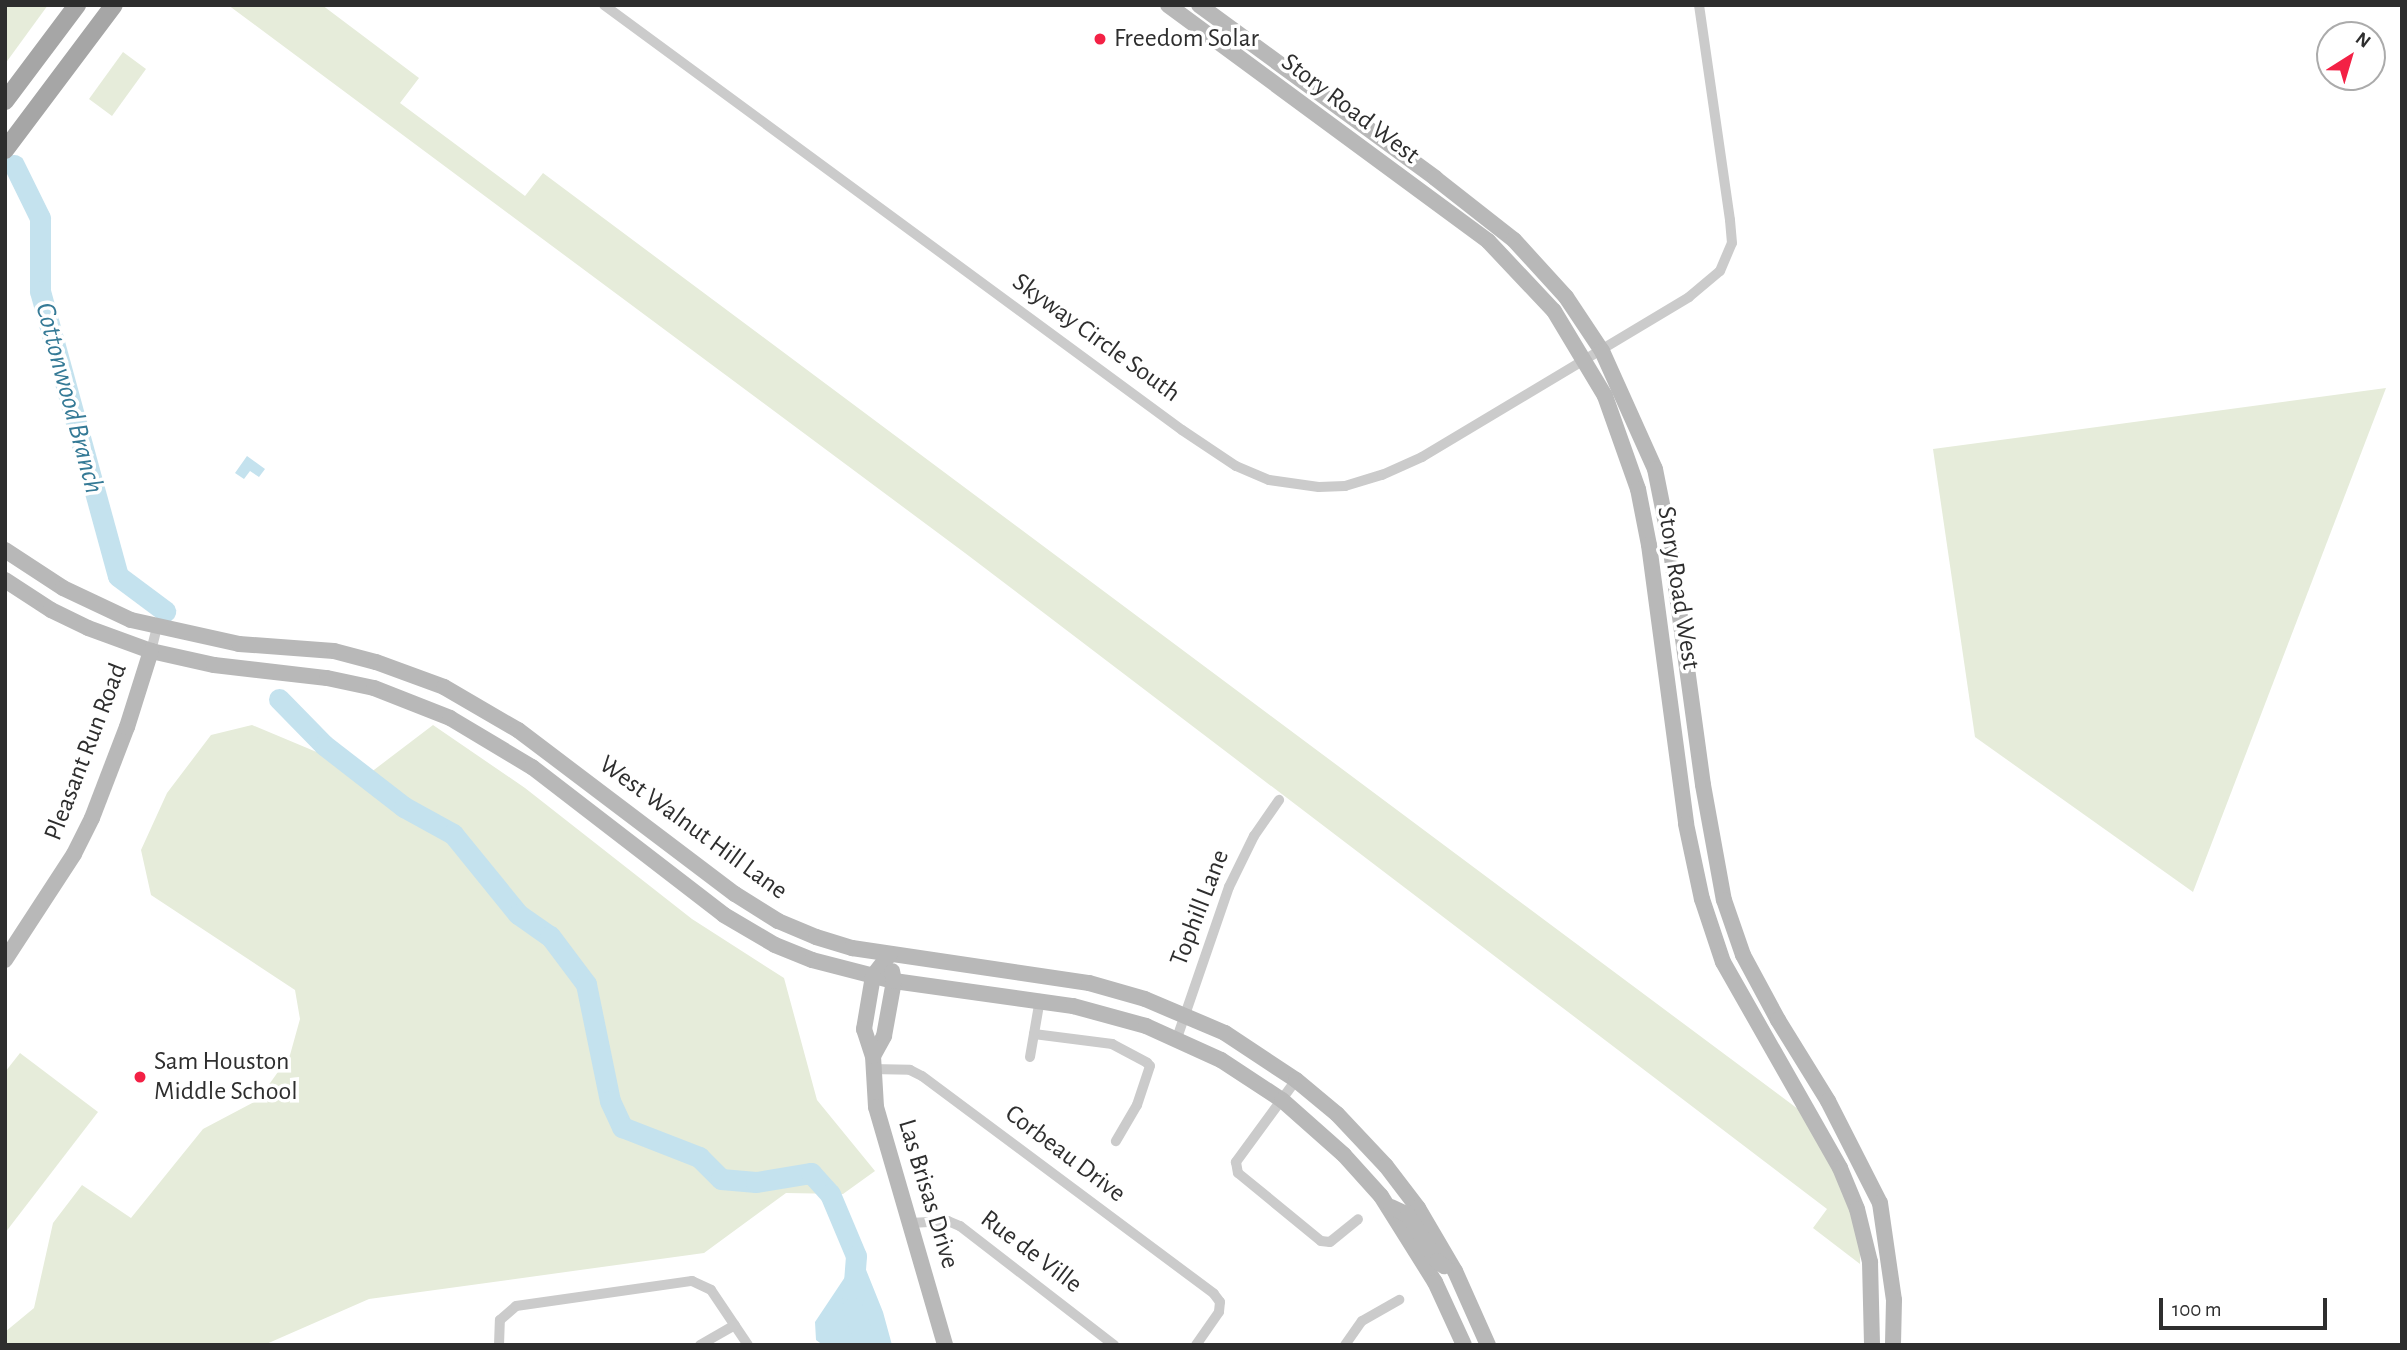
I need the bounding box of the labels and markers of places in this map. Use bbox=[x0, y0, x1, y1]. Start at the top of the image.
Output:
place label: Freedom Solar bbox=[1114, 23, 1259, 55]
marker: Freedom Solar bbox=[1092, 31, 1108, 47]
place label: Sam Houston Middle School bbox=[154, 1046, 298, 1108]
marker: Sam Houston Middle School bbox=[132, 1069, 148, 1085]

